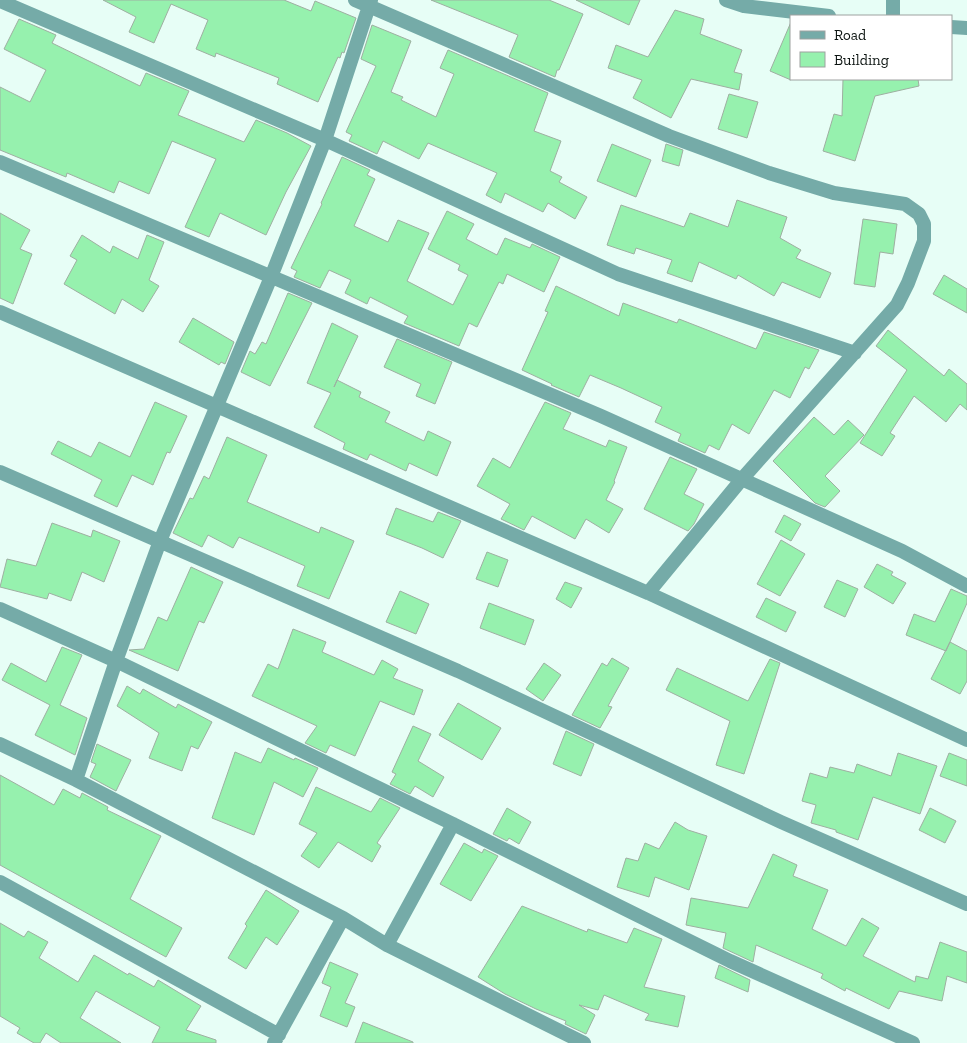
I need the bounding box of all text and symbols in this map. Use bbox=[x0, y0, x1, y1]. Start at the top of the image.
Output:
legend bbox=[790, 15, 952, 80]
text: Road bbox=[834, 26, 867, 44]
text: Building bbox=[834, 51, 889, 69]

